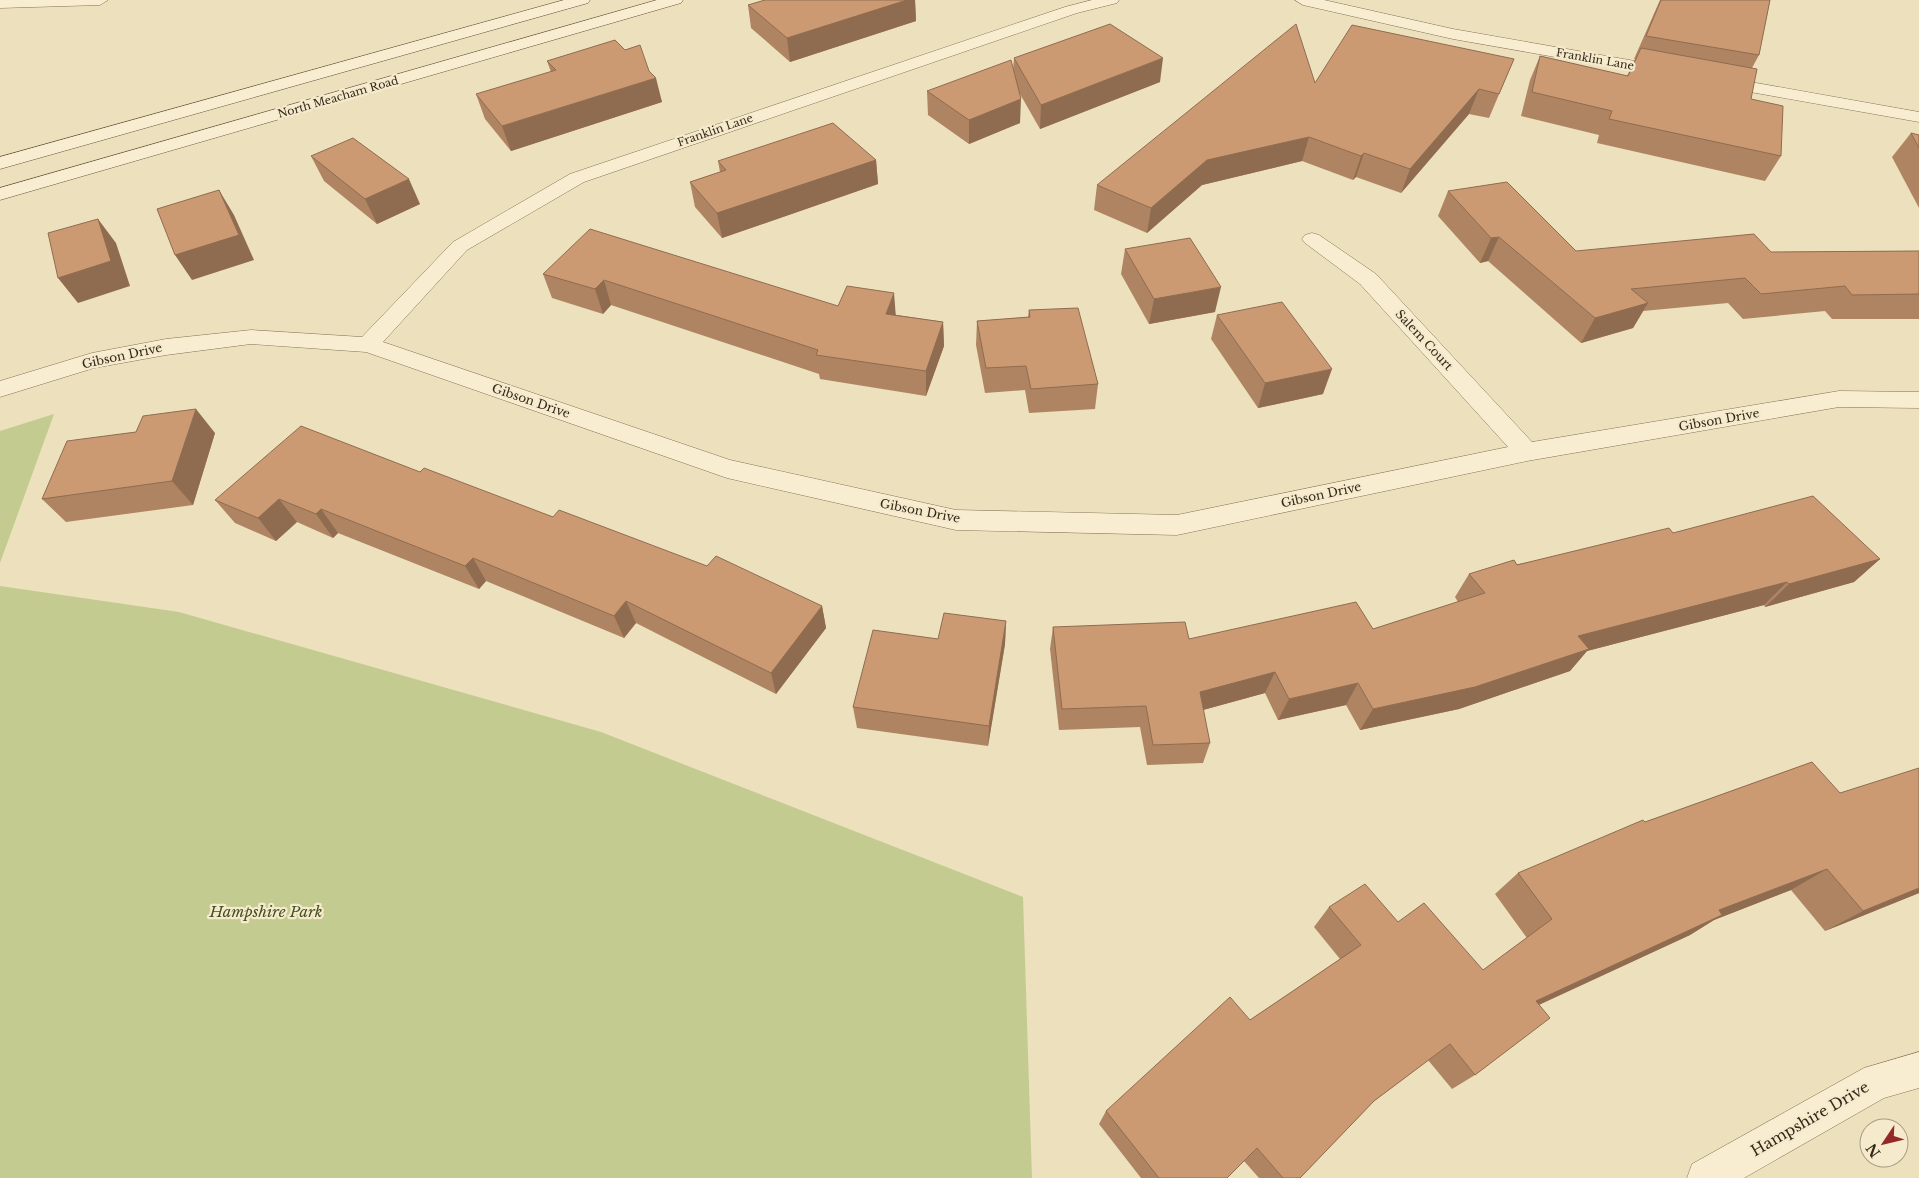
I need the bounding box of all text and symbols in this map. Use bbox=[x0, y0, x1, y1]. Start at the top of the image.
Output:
street label: Franklin Lane bbox=[1555, 45, 1635, 73]
street label: North Meacham Road bbox=[276, 73, 400, 121]
street label: Franklin Lane bbox=[675, 111, 755, 149]
street label: Salem Court bbox=[1393, 306, 1457, 373]
street label: Gibson Drive bbox=[80, 340, 164, 371]
street label: Gibson Drive bbox=[490, 380, 572, 421]
street label: Gibson Drive bbox=[1677, 405, 1761, 434]
street label: Gibson Drive bbox=[1279, 479, 1363, 510]
street label: Gibson Drive bbox=[879, 495, 962, 526]
park label: Hampshire Park bbox=[208, 902, 323, 921]
street label: Hampshire Drive bbox=[1747, 1077, 1872, 1160]
north arrow bbox=[1859, 1118, 1909, 1168]
text: N bbox=[1862, 1140, 1885, 1161]

